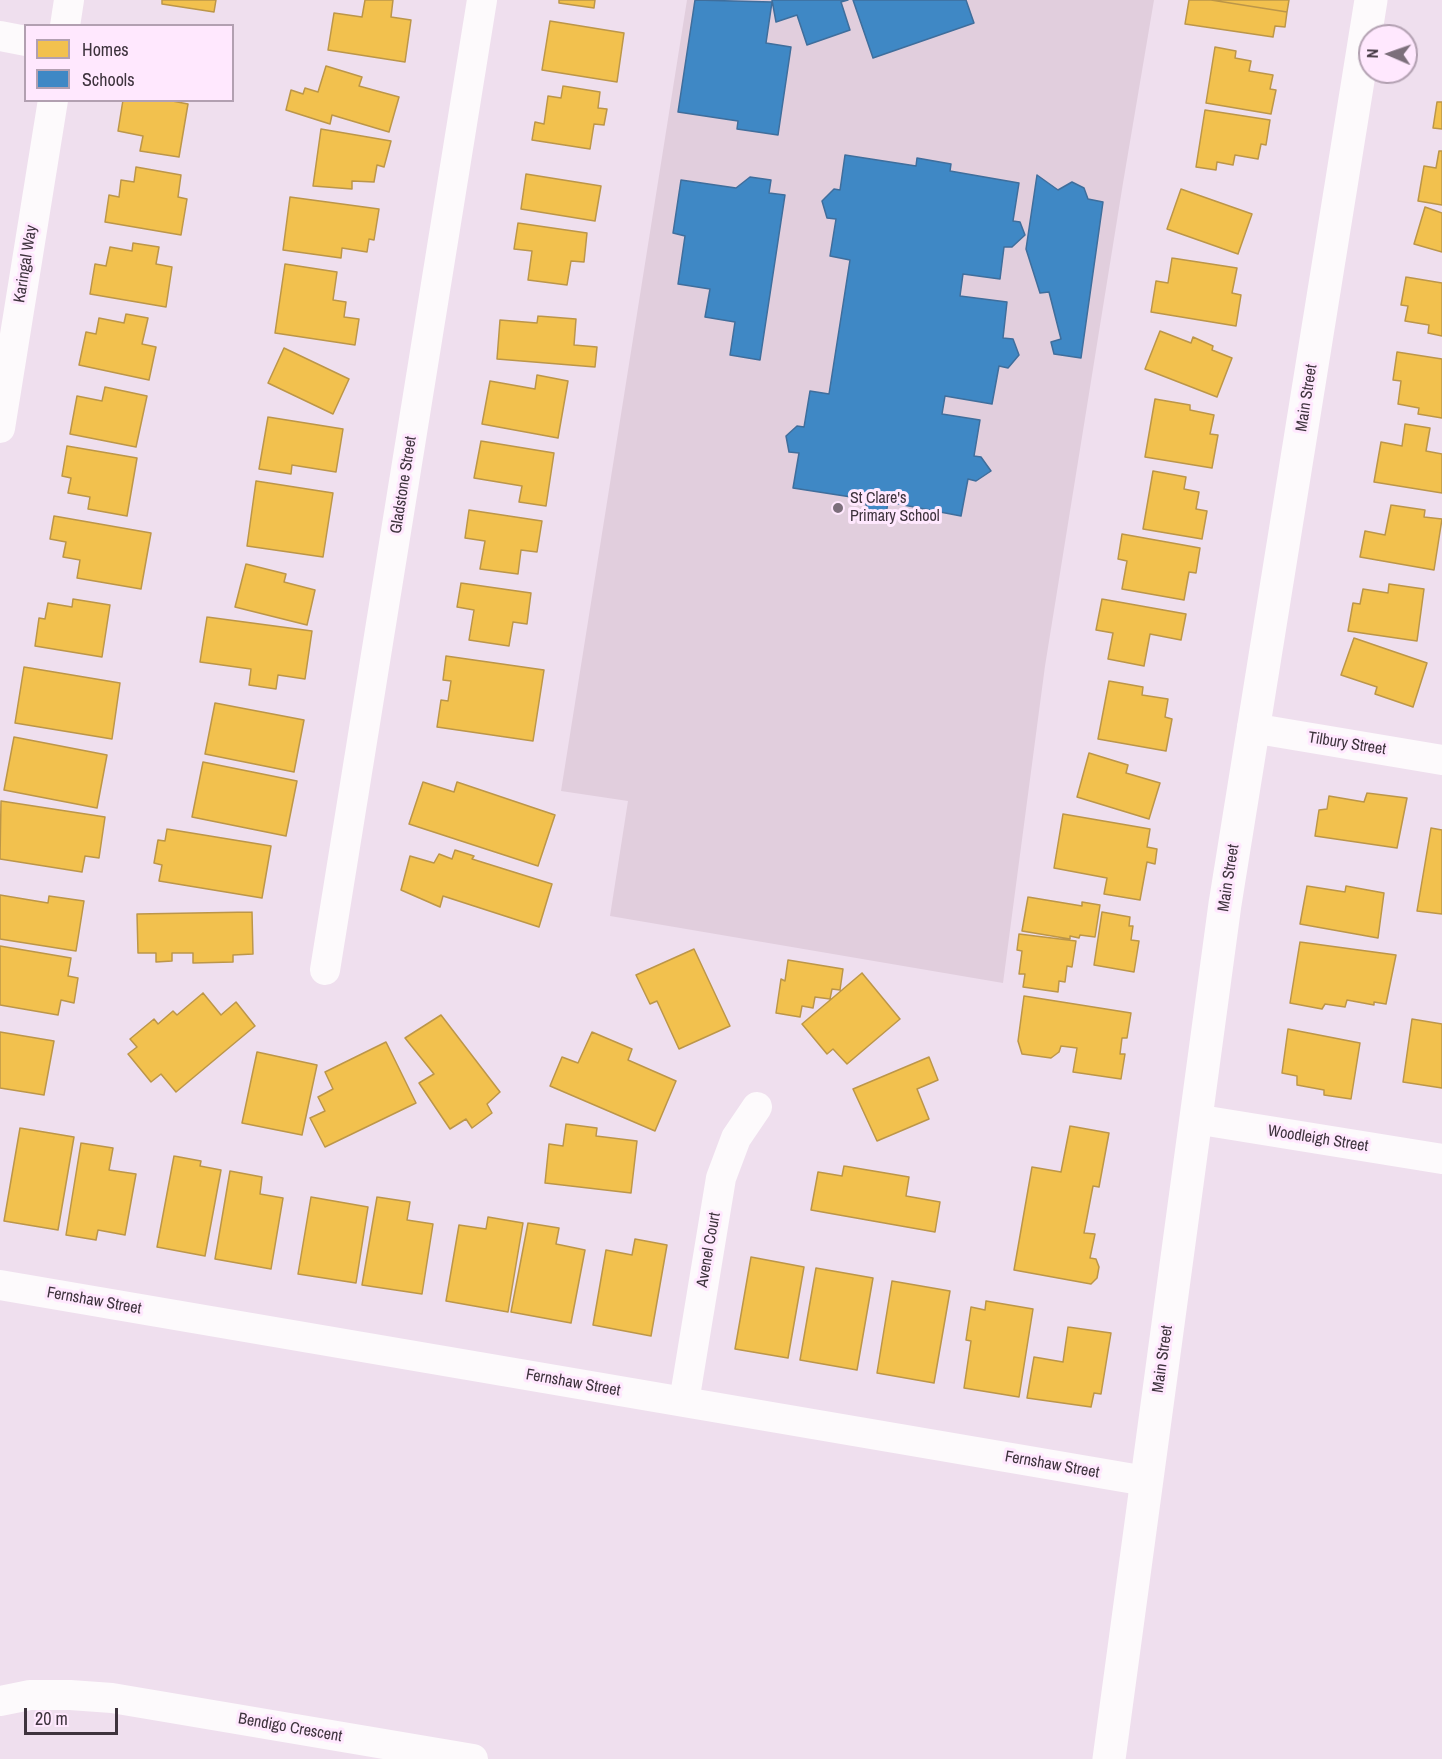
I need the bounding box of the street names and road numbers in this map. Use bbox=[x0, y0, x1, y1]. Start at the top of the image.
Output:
street label: Karingal Way bbox=[10, 224, 42, 304]
street label: Main Street bbox=[1292, 363, 1322, 433]
street label: Gladstone Street bbox=[387, 435, 421, 535]
street label: Tilbury Street bbox=[1307, 728, 1387, 760]
street label: Main Street bbox=[1214, 843, 1244, 913]
street label: Woodleigh Street bbox=[1267, 1122, 1369, 1156]
street label: Avenel Court bbox=[693, 1211, 725, 1289]
street label: Fernshaw Street bbox=[45, 1283, 143, 1319]
street label: Main Street bbox=[1149, 1324, 1177, 1394]
street label: Fernshaw Street bbox=[524, 1365, 622, 1401]
street label: Fernshaw Street bbox=[1003, 1447, 1101, 1483]
street label: Bendigo Crescent bbox=[237, 1709, 343, 1747]

